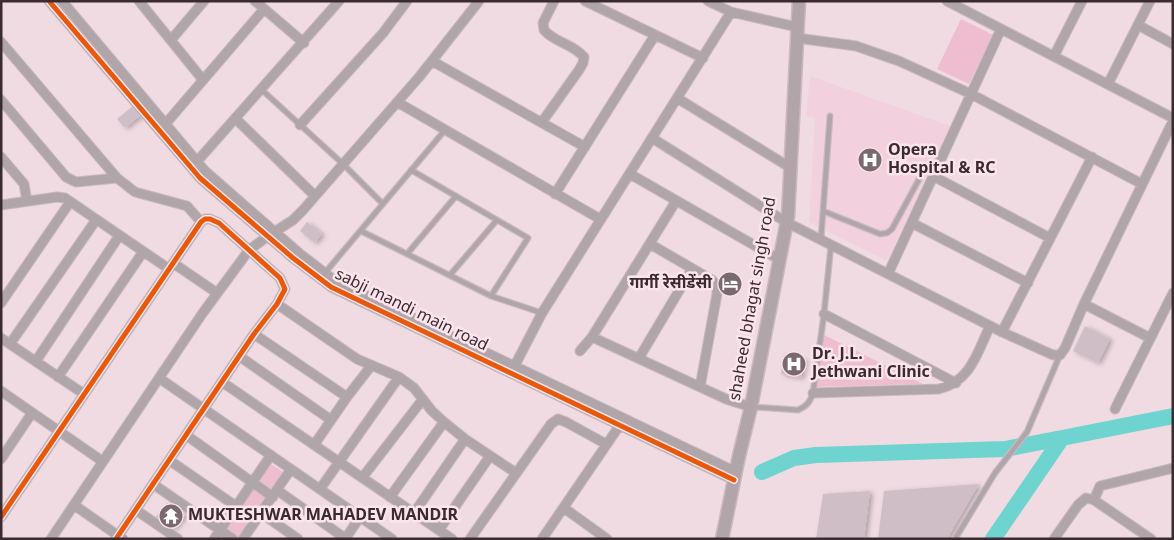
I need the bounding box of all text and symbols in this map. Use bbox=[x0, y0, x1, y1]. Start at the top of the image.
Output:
place label: Opera Hospital & RC bbox=[888, 141, 996, 180]
hospital icon: Opera Hospital & RC bbox=[857, 147, 883, 173]
street label: shaheed bhagat singh road bbox=[726, 196, 782, 402]
street label: sabji mandi main road bbox=[331, 265, 491, 357]
hotel icon: गार्गी रेसीडेंसी bbox=[717, 271, 743, 297]
place label: गार्गी रेसीडेंसी bbox=[629, 273, 712, 295]
place label: Dr. J.L. Jethwani Clinic bbox=[810, 345, 930, 384]
hospital icon: Dr. J.L. Jethwani Clinic bbox=[781, 351, 807, 377]
temple icon: MUKTESHWAR MAHADEV MANDIR bbox=[158, 503, 184, 529]
place label: MUKTESHWAR MAHADEV MANDIR bbox=[188, 506, 459, 527]

